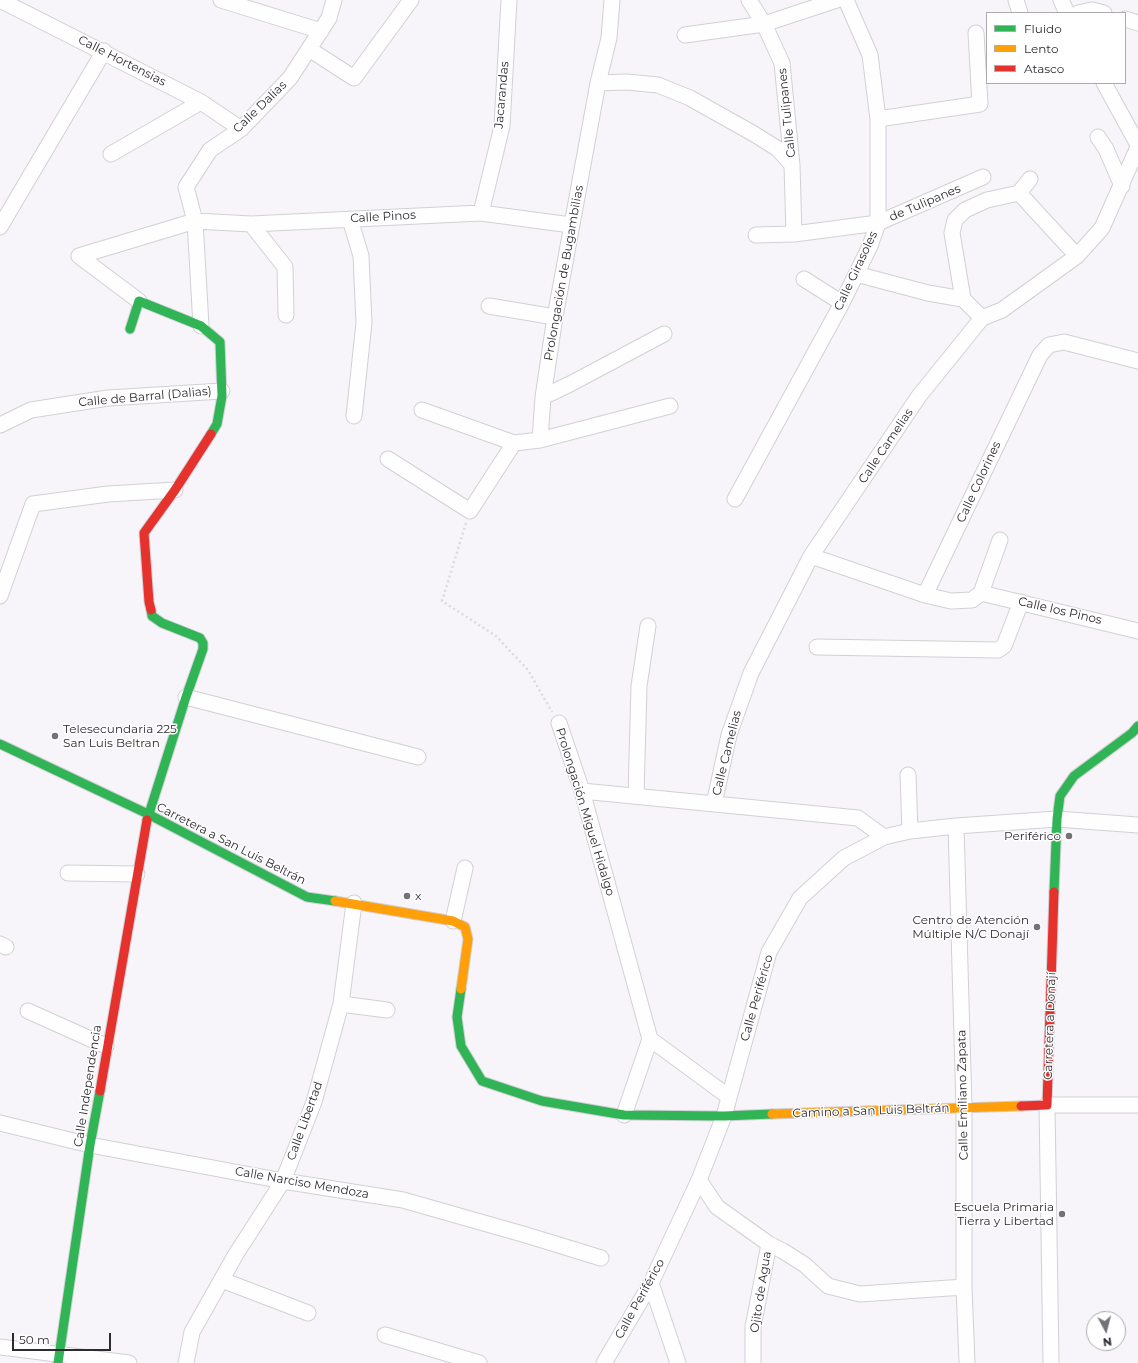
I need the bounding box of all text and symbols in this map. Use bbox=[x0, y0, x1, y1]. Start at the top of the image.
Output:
legend bbox=[986, 12, 1126, 84]
text: Fluido bbox=[1024, 21, 1062, 36]
street label: Calle Hortensias bbox=[76, 33, 168, 89]
text: Lento bbox=[1024, 41, 1059, 56]
street label: Jacarandas bbox=[492, 61, 512, 129]
text: Atasco bbox=[1024, 61, 1064, 76]
street label: Calle Tulipanes bbox=[775, 68, 799, 158]
street label: Calle Dalias bbox=[230, 78, 290, 136]
street label: de Tulipanes bbox=[887, 181, 963, 225]
street label: Prolongación de Bugambilias bbox=[541, 184, 587, 362]
street label: Calle Pinos bbox=[350, 208, 416, 226]
street label: Calle Girasoles bbox=[831, 229, 881, 313]
street label: Calle de Barral (Dalias) bbox=[78, 384, 212, 410]
street label: Calle Camelias bbox=[856, 406, 916, 486]
street label: Calle Colorines bbox=[954, 439, 1004, 525]
street label: Calle los Pinos bbox=[1017, 594, 1103, 628]
street label: Calle Camelias bbox=[709, 709, 745, 797]
place label: Telesecundaria 225 San Luis Beltran bbox=[63, 722, 177, 750]
street label: Prolongación Miguel Hidalgo bbox=[553, 726, 617, 898]
marker: Telesecundaria 225 San Luis Beltran bbox=[50, 731, 60, 741]
street label: Carretera a San Luis Beltrán bbox=[154, 800, 308, 888]
place label: Periférico bbox=[1004, 829, 1061, 843]
marker: Periférico bbox=[1064, 831, 1074, 841]
place label: x bbox=[415, 889, 421, 903]
marker: x bbox=[402, 891, 412, 901]
place label: Centro de Atención Múltiple N/C Donají bbox=[912, 913, 1029, 941]
marker: Centro de Atención Múltiple N/C Donají bbox=[1032, 922, 1042, 932]
street label: Calle Periférico bbox=[738, 953, 776, 1043]
street label: Carretera a Donají bbox=[1041, 972, 1059, 1080]
street label: Calle Independencia bbox=[71, 1024, 105, 1148]
street label: Calle Emiliano Zapata bbox=[955, 1030, 971, 1160]
street label: Calle Libertad bbox=[284, 1080, 326, 1162]
street label: Camino a San Luis Beltrán bbox=[792, 1101, 950, 1121]
street label: Calle Narciso Mendoza bbox=[234, 1164, 370, 1202]
place label: Escuela Primaria Tierra y Libertad bbox=[954, 1200, 1054, 1228]
marker: Escuela Primaria Tierra y Libertad bbox=[1057, 1209, 1067, 1219]
street label: Ojito de Agua bbox=[747, 1250, 775, 1334]
street label: Calle Periférico bbox=[612, 1256, 668, 1342]
north arrow bbox=[1086, 1311, 1126, 1351]
scale bar bbox=[14, 1325, 113, 1351]
text: 50 m bbox=[19, 1332, 50, 1347]
text: N bbox=[1102, 1334, 1113, 1349]

